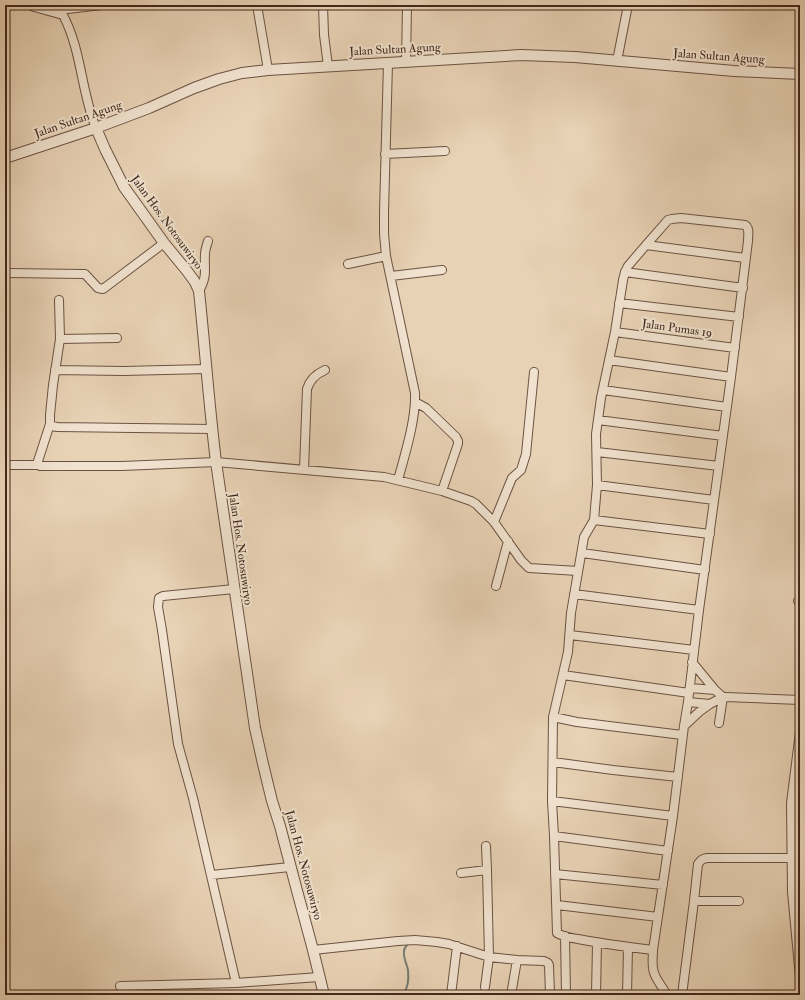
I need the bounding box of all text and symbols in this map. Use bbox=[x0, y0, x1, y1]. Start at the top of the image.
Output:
street label: Jalan Sultan Agung bbox=[348, 40, 442, 59]
street label: Jalan Sultan Agung bbox=[672, 46, 766, 67]
street label: Jalan Sultan Agung bbox=[31, 97, 125, 142]
street label: Jalan Hos. Notosuwiryo bbox=[127, 171, 206, 273]
street label: Jalan Pumas 19 bbox=[640, 316, 713, 341]
street label: Jalan Hos. Notosuwiryo bbox=[225, 491, 256, 606]
street label: Jalan Hos. Notosuwiryo bbox=[281, 808, 325, 922]

